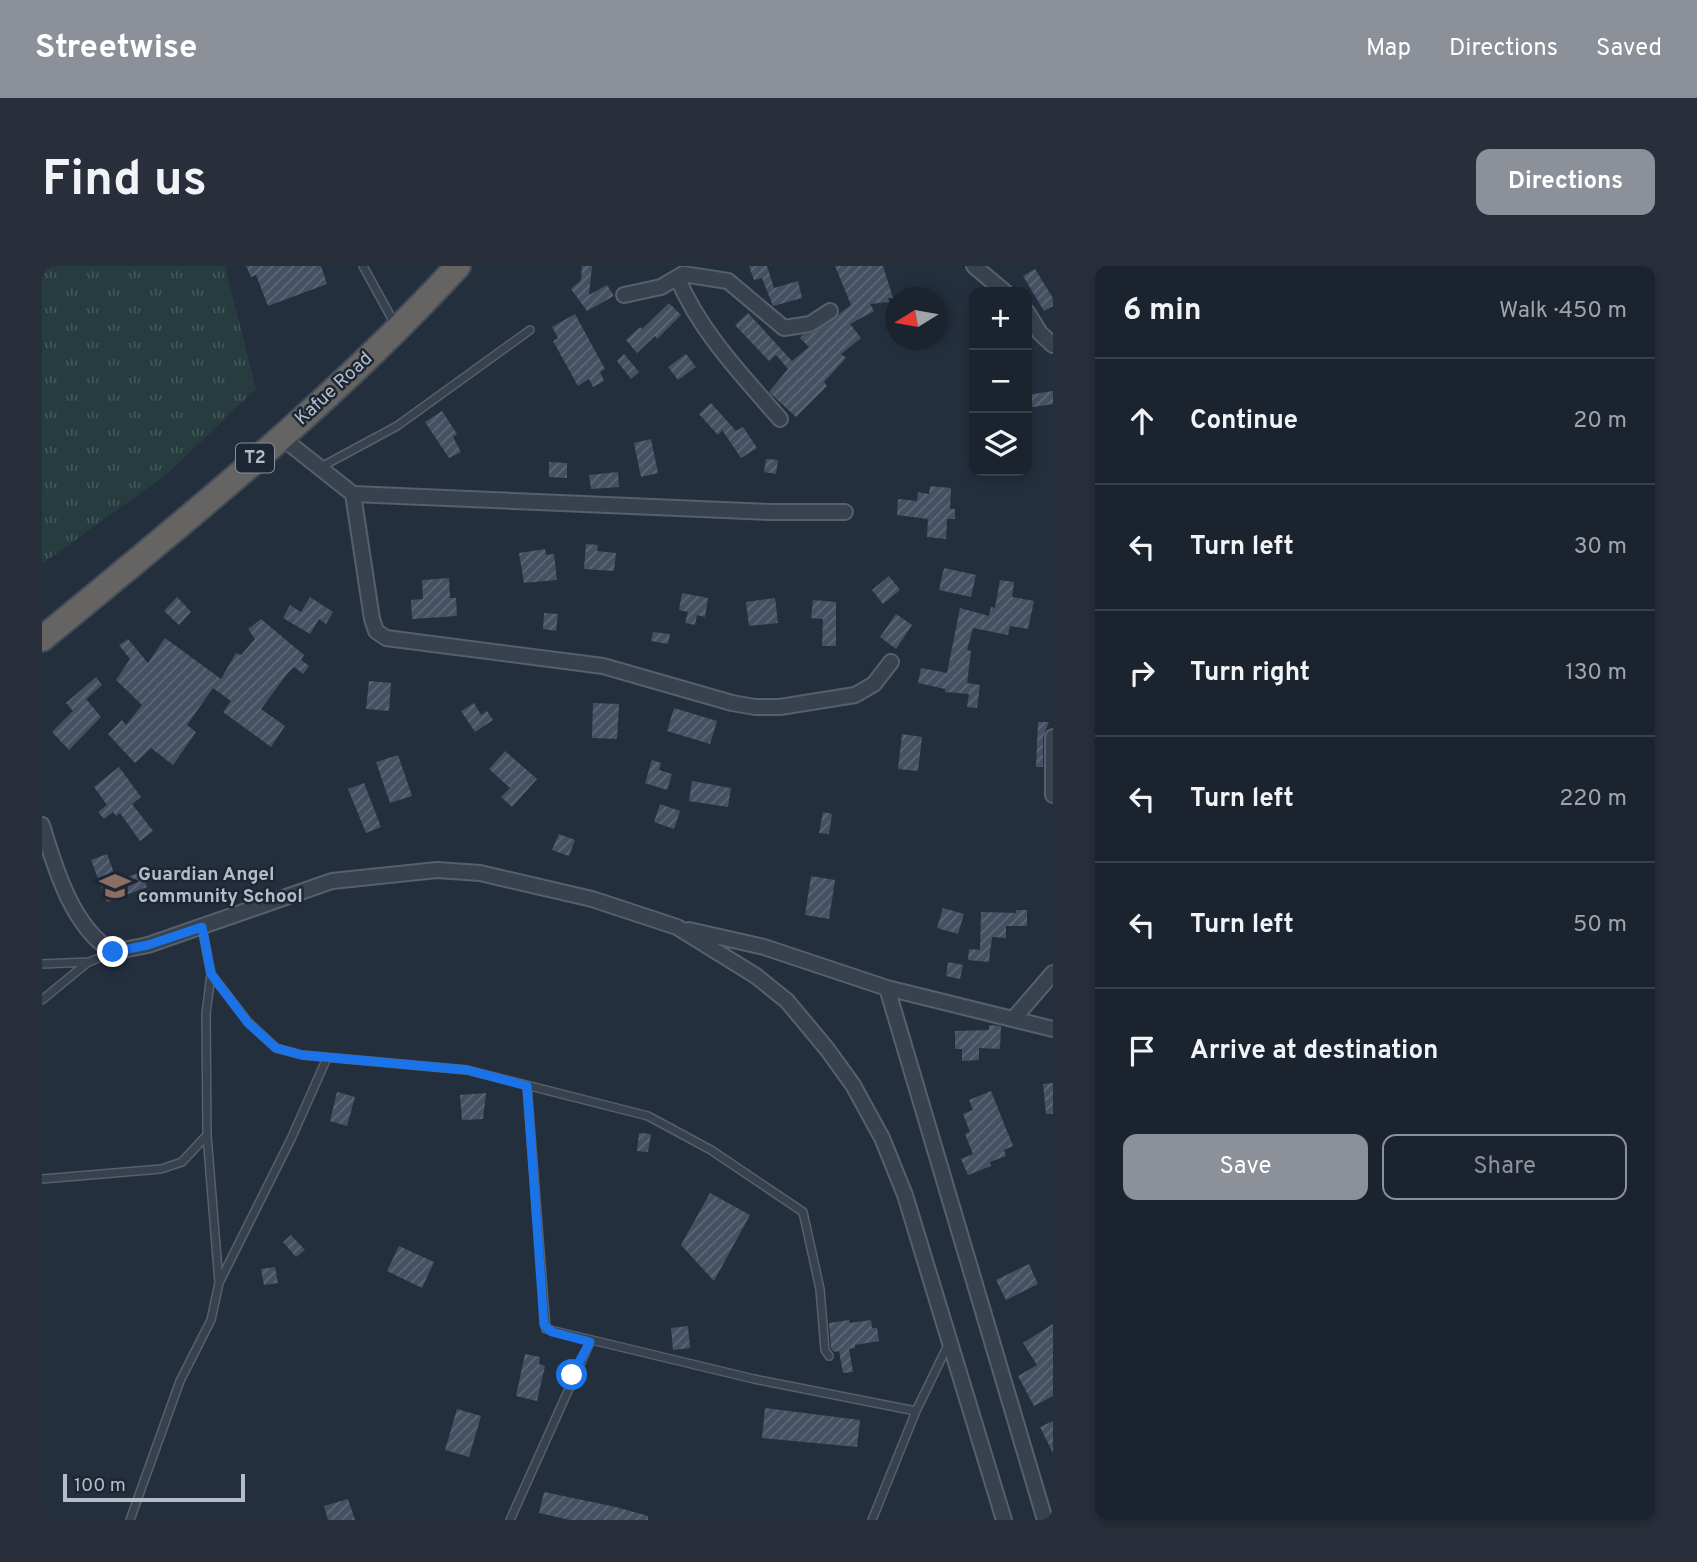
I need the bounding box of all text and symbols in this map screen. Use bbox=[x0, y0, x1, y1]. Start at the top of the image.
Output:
text: Streetwise bbox=[35, 28, 197, 70]
text: Map bbox=[1366, 34, 1411, 64]
text: Directions bbox=[1449, 34, 1558, 64]
text: Saved bbox=[1596, 34, 1662, 64]
button: Directions bbox=[1476, 149, 1655, 215]
text: Find us bbox=[42, 151, 207, 213]
north arrow bbox=[885, 287, 948, 350]
map controls bbox=[969, 287, 1032, 476]
button: + bbox=[969, 287, 1032, 350]
text: 6 min bbox=[1123, 293, 1201, 330]
text: Walk · 450 m bbox=[1499, 297, 1627, 326]
street label: Kafue Road bbox=[290, 347, 378, 431]
button: − bbox=[969, 350, 1032, 413]
icon: ahead bbox=[1123, 402, 1161, 440]
text: Continue bbox=[1190, 405, 1298, 438]
text: 20 m bbox=[1573, 407, 1627, 436]
button: layers bbox=[969, 413, 1032, 476]
road number: T2 bbox=[236, 443, 274, 472]
icon: left bbox=[1123, 528, 1161, 566]
text: Turn left bbox=[1190, 531, 1294, 564]
text: 30 m bbox=[1574, 533, 1627, 562]
icon: right bbox=[1123, 654, 1161, 692]
text: Turn right bbox=[1190, 657, 1310, 690]
text: 130 m bbox=[1565, 659, 1627, 688]
icon: left bbox=[1123, 780, 1161, 818]
text: Turn left bbox=[1190, 783, 1294, 816]
text: 220 m bbox=[1559, 785, 1627, 814]
place label: Guardian Angel community School bbox=[138, 863, 303, 909]
school or university icon: Guardian Angel community School bbox=[98, 869, 132, 903]
icon: left bbox=[1123, 906, 1161, 944]
text: Turn left bbox=[1190, 909, 1294, 942]
text: 50 m bbox=[1573, 911, 1627, 940]
route end bbox=[97, 936, 128, 967]
icon: arrive bbox=[1123, 1032, 1161, 1070]
text: Arrive at destination bbox=[1190, 1035, 1438, 1068]
button: Save bbox=[1123, 1134, 1368, 1200]
button: Share bbox=[1382, 1134, 1627, 1200]
route start bbox=[556, 1359, 587, 1390]
scale bar bbox=[63, 1471, 245, 1503]
text: 100 m bbox=[74, 1474, 126, 1498]

